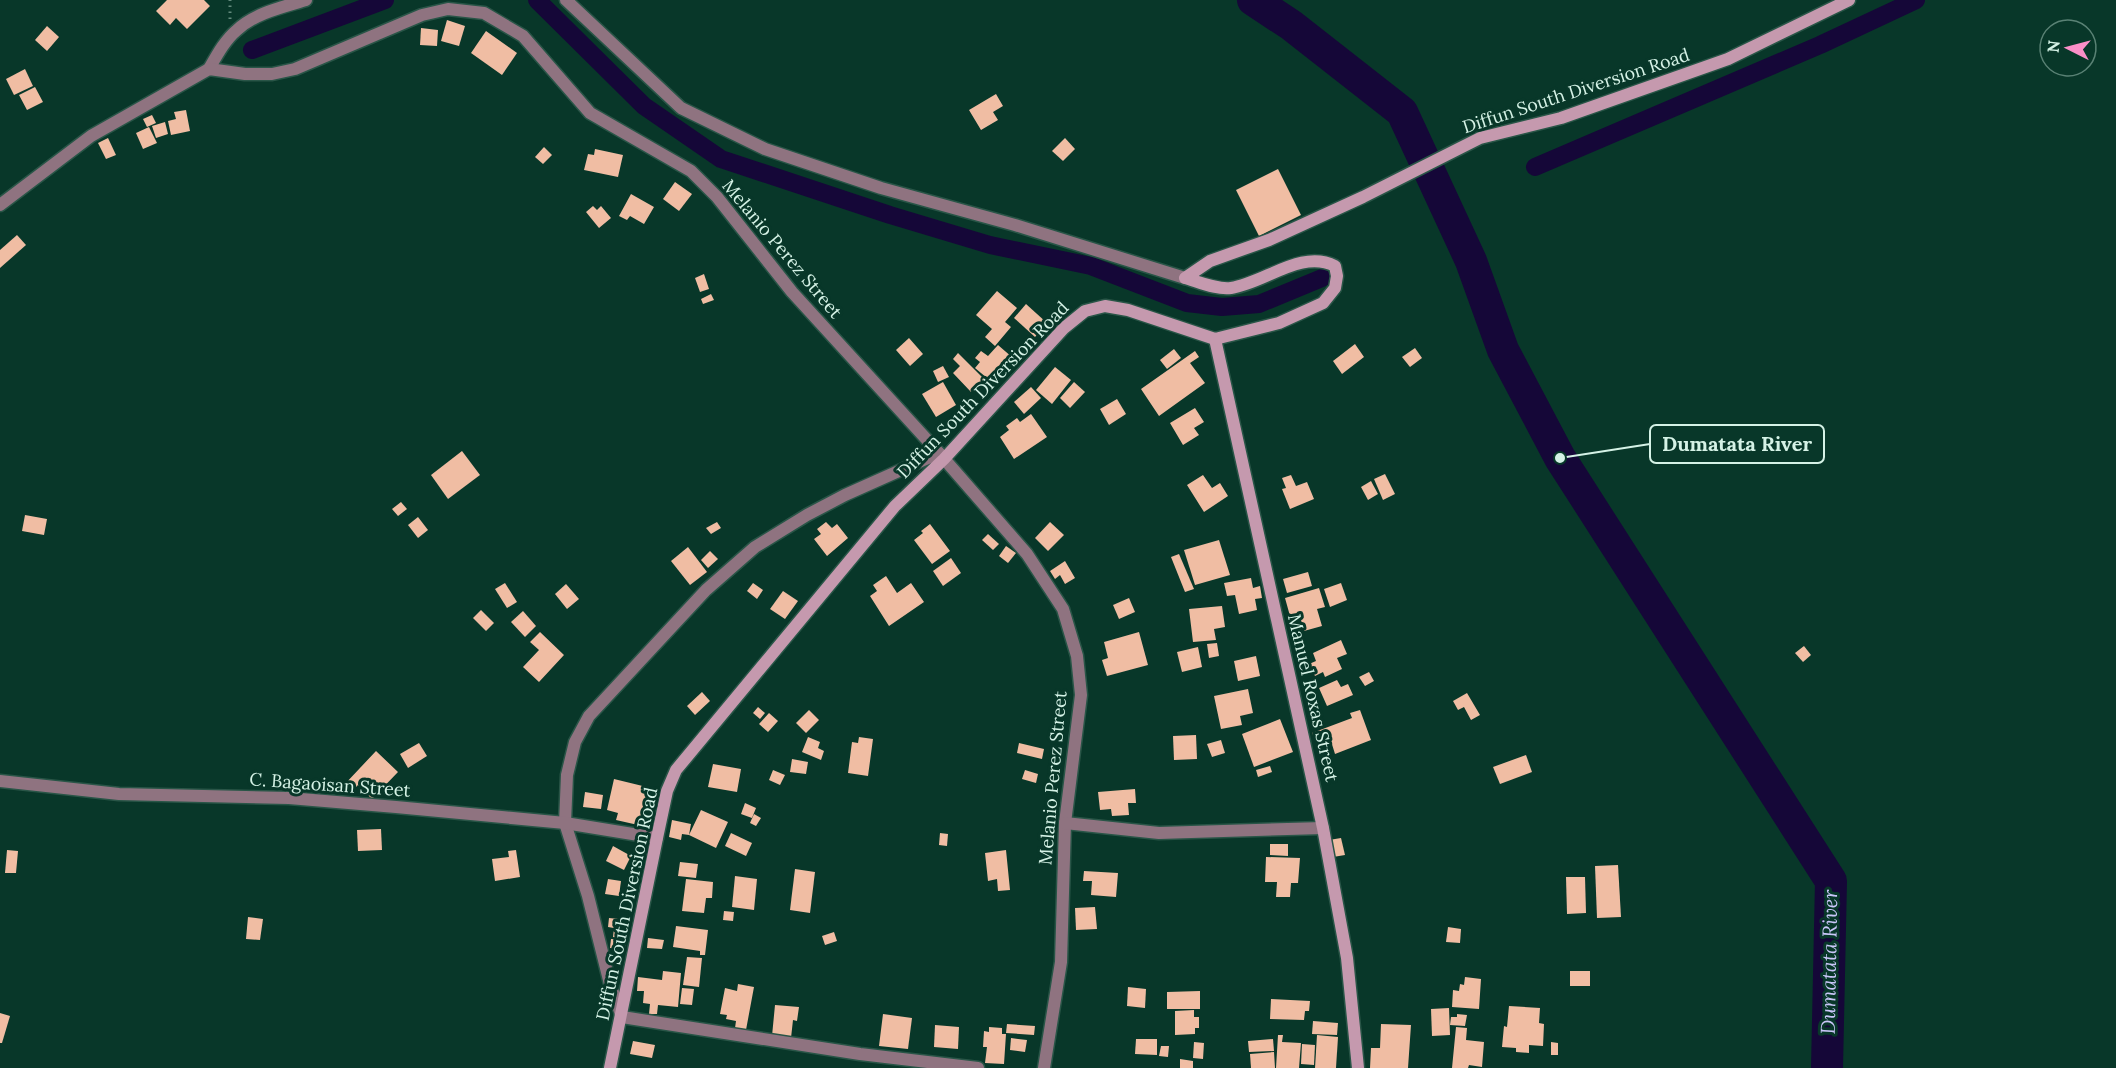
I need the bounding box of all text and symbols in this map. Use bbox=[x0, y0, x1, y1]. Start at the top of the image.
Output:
north arrow bbox=[2038, 18, 2098, 78]
text: N bbox=[2042, 39, 2064, 54]
street label: Diffun South Diversion Road bbox=[1459, 43, 1693, 138]
street label: Melanio Perez Street bbox=[718, 174, 847, 323]
street label: Diffun South Diversion Road bbox=[892, 296, 1074, 483]
callout: Dumatata River bbox=[1650, 425, 1824, 463]
text: Dumatata River bbox=[1662, 431, 1812, 456]
street label: Manuel Roxas Street bbox=[1283, 612, 1344, 784]
street label: Melanio Perez Street bbox=[1033, 690, 1072, 866]
street label: C. Bagaoisan Street bbox=[249, 767, 411, 802]
street label: Diffun South Diversion Road bbox=[591, 785, 663, 1022]
water label: Dumatata River bbox=[1815, 888, 1842, 1035]

